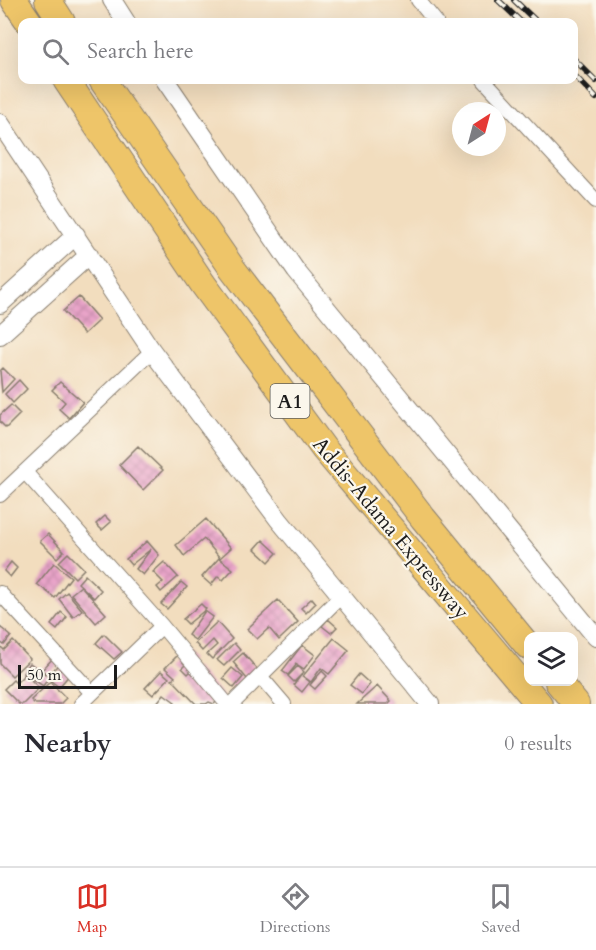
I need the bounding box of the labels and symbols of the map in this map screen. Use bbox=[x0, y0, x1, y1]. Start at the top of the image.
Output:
north arrow bbox=[452, 102, 506, 156]
road number: A1 bbox=[270, 384, 310, 418]
street label: Addis-Adama Expressway bbox=[306, 431, 476, 626]
scale bar bbox=[18, 662, 117, 690]

